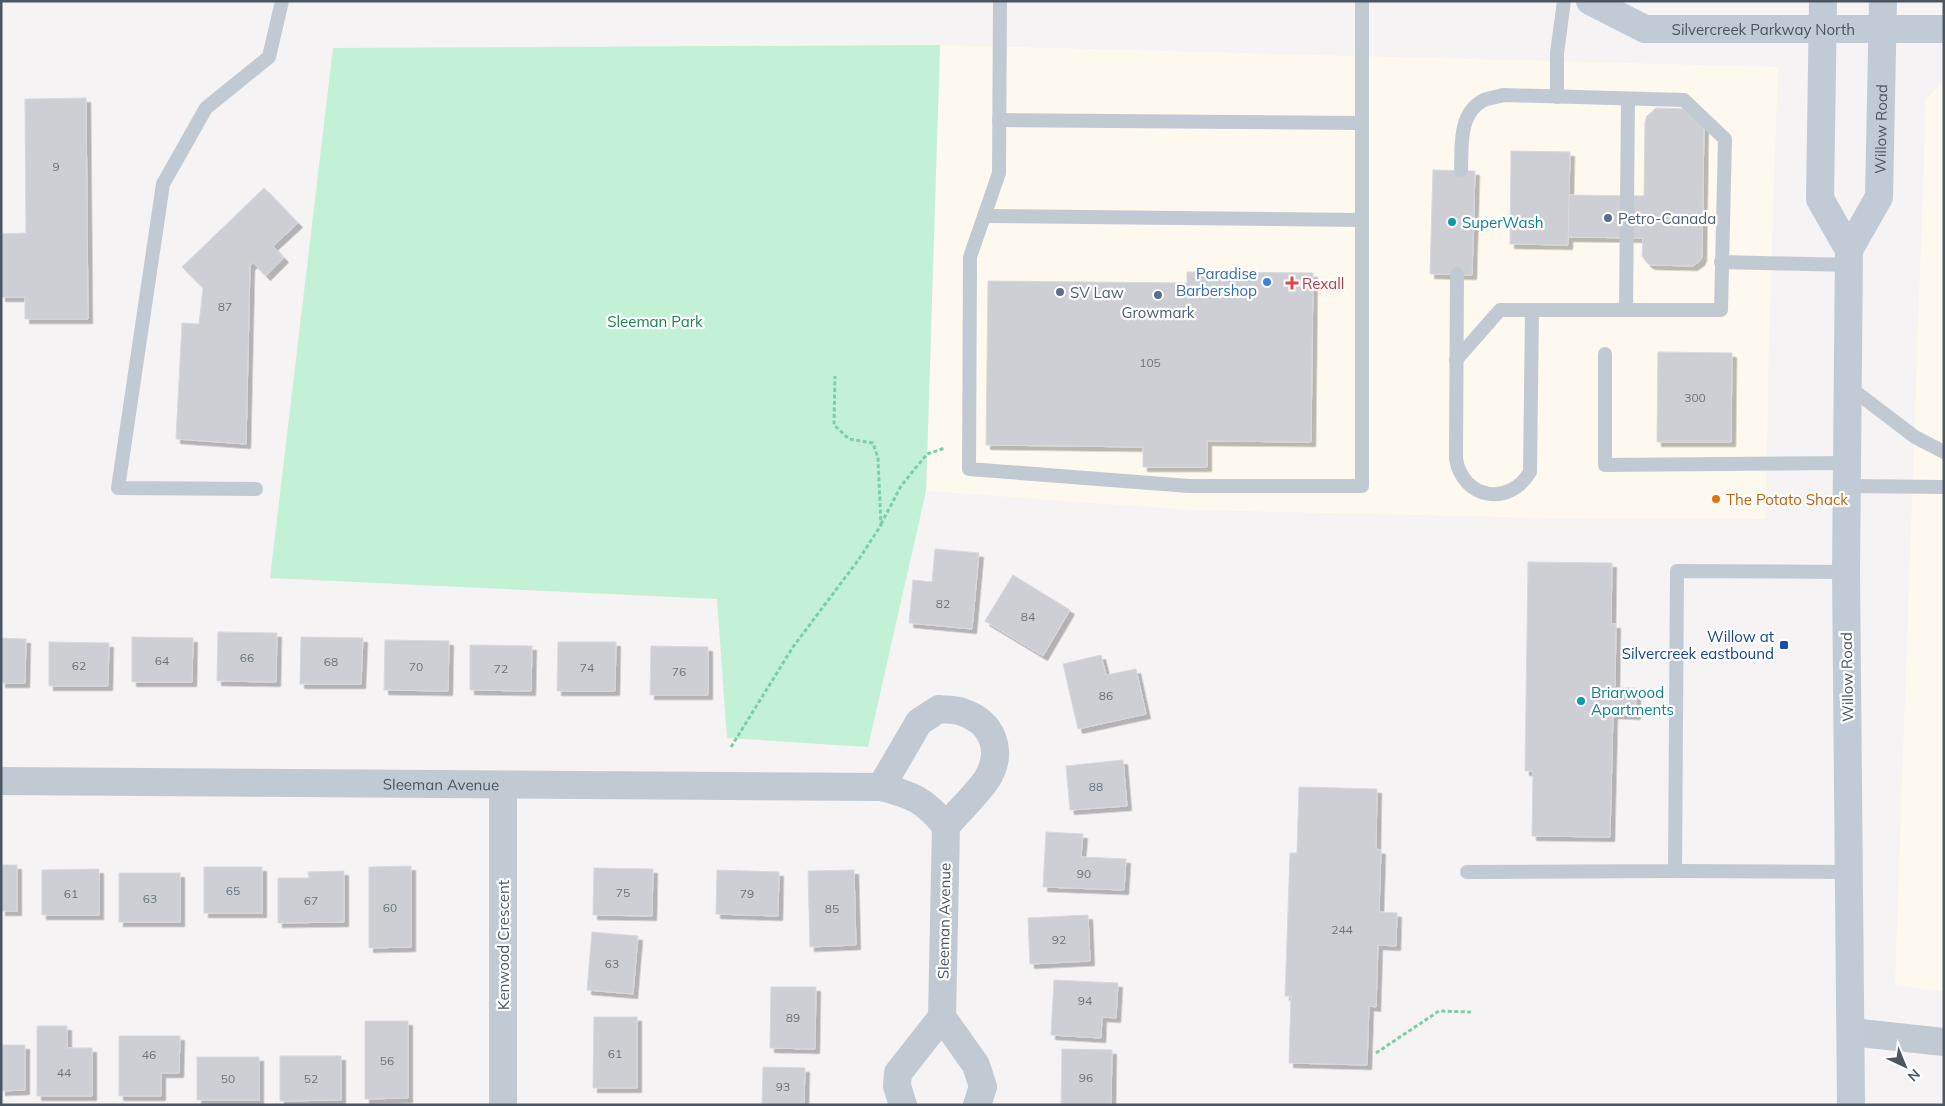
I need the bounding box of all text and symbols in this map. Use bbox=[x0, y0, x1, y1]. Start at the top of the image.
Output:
street label: Silvercreek Parkway North bbox=[1672, 20, 1855, 39]
street label: Willow Road bbox=[1870, 84, 1891, 174]
house number: 9 bbox=[52, 159, 60, 174]
place label: Petro-Canada bbox=[1618, 209, 1716, 228]
marker: Petro-Canada bbox=[1602, 212, 1614, 224]
place label: SuperWash bbox=[1462, 213, 1544, 232]
marker: SuperWash bbox=[1446, 216, 1458, 228]
place label: Paradise Barbershop bbox=[1176, 264, 1257, 300]
place label: Rexall bbox=[1302, 274, 1344, 293]
marker: Paradise Barbershop bbox=[1261, 276, 1273, 288]
marker: Rexall bbox=[1286, 277, 1298, 289]
place label: SV Law bbox=[1070, 283, 1124, 302]
marker: SV Law bbox=[1054, 286, 1066, 298]
marker: Growmark bbox=[1152, 289, 1164, 301]
house number: 87 bbox=[218, 299, 232, 314]
place label: Growmark bbox=[1121, 303, 1195, 322]
park label: Sleeman Park bbox=[607, 312, 703, 331]
house number: 105 bbox=[1139, 355, 1161, 370]
house number: 300 bbox=[1684, 390, 1706, 405]
place label: The Potato Shack bbox=[1726, 490, 1848, 509]
marker: The Potato Shack bbox=[1710, 493, 1722, 505]
house number: 82 bbox=[936, 596, 950, 611]
house number: 84 bbox=[1021, 609, 1035, 624]
place label: Willow at Silvercreek eastbound bbox=[1622, 627, 1774, 663]
street label: Willow Road bbox=[1837, 632, 1857, 722]
marker: Willow at Silvercreek eastbound bbox=[1778, 639, 1790, 651]
house number: 66 bbox=[240, 650, 254, 665]
house number: 64 bbox=[155, 653, 169, 668]
house number: 68 bbox=[324, 654, 338, 669]
house number: 62 bbox=[72, 658, 86, 673]
house number: 70 bbox=[409, 659, 423, 674]
house number: 74 bbox=[580, 660, 594, 675]
house number: 72 bbox=[494, 661, 508, 676]
house number: 76 bbox=[672, 664, 686, 679]
place label: Briarwood Apartments bbox=[1591, 683, 1674, 719]
house number: 86 bbox=[1099, 688, 1113, 703]
marker: Briarwood Apartments bbox=[1575, 695, 1587, 707]
street label: Sleeman Avenue bbox=[383, 774, 499, 794]
house number: 88 bbox=[1089, 779, 1103, 794]
street label: Sleeman Avenue bbox=[933, 863, 955, 979]
house number: 90 bbox=[1077, 866, 1091, 881]
street label: Kenwood Crescent bbox=[494, 880, 513, 1010]
house number: 65 bbox=[226, 883, 240, 898]
house number: 75 bbox=[616, 885, 630, 900]
house number: 61 bbox=[64, 886, 78, 901]
house number: 79 bbox=[740, 886, 754, 901]
house number: 63 bbox=[143, 891, 157, 906]
house number: 67 bbox=[304, 893, 318, 908]
house number: 60 bbox=[383, 900, 397, 915]
house number: 85 bbox=[825, 901, 839, 916]
house number: 244 bbox=[1331, 922, 1353, 937]
house number: 92 bbox=[1052, 932, 1066, 947]
house number: 63 bbox=[605, 956, 619, 971]
house number: 94 bbox=[1078, 993, 1092, 1008]
house number: 89 bbox=[786, 1010, 800, 1025]
north arrow bbox=[1880, 1041, 1930, 1091]
house number: 61 bbox=[608, 1046, 622, 1061]
house number: 46 bbox=[142, 1047, 156, 1062]
house number: 56 bbox=[380, 1053, 394, 1068]
house number: 44 bbox=[57, 1065, 71, 1080]
text: N bbox=[1904, 1065, 1924, 1085]
house number: 96 bbox=[1079, 1070, 1093, 1085]
house number: 50 bbox=[221, 1071, 235, 1086]
house number: 52 bbox=[304, 1071, 318, 1086]
house number: 93 bbox=[776, 1079, 790, 1094]

